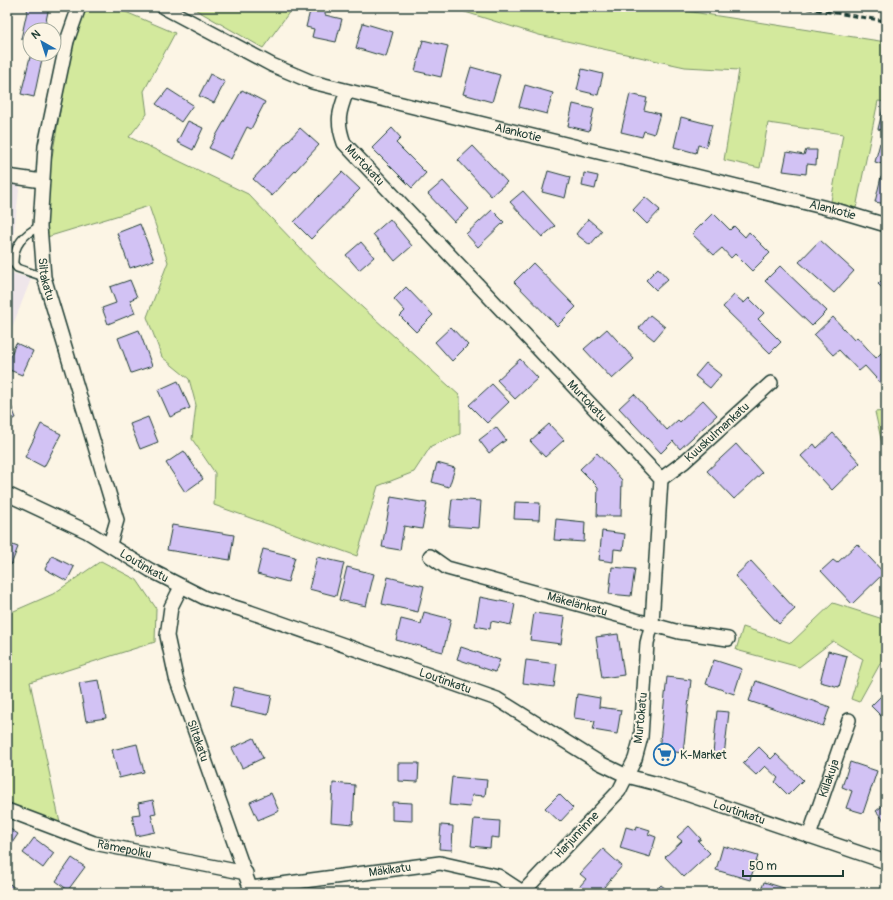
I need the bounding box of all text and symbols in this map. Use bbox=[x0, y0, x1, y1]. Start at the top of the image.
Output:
north arrow bbox=[22, 22, 62, 62]
text: N bbox=[29, 27, 43, 42]
street label: Alankotie bbox=[493, 120, 543, 145]
street label: Murtokatu bbox=[342, 141, 388, 189]
street label: Alankotie bbox=[808, 197, 858, 223]
street label: Siltakatu bbox=[35, 257, 58, 302]
street label: Murtokatu bbox=[564, 377, 610, 425]
street label: Kuuskulmankatu bbox=[681, 399, 752, 465]
street label: Loutinkatu bbox=[117, 546, 171, 586]
street label: Mäkelänkatu bbox=[546, 589, 609, 619]
street label: Loutinkatu bbox=[417, 665, 473, 697]
street label: Murtokatu bbox=[631, 692, 651, 744]
street label: Siltakatu bbox=[184, 718, 212, 764]
supermarket icon: K-Market bbox=[652, 742, 678, 768]
place label: K-Market bbox=[680, 748, 727, 763]
street label: Kiilakuja bbox=[815, 757, 843, 799]
street label: Loutinkatu bbox=[711, 796, 767, 828]
street label: Harjunrinne bbox=[552, 808, 603, 862]
street label: Rämepolku bbox=[96, 836, 153, 862]
scale bar bbox=[743, 852, 843, 878]
street label: Mäkikatu bbox=[368, 859, 412, 880]
text: 50 m bbox=[749, 859, 777, 874]

